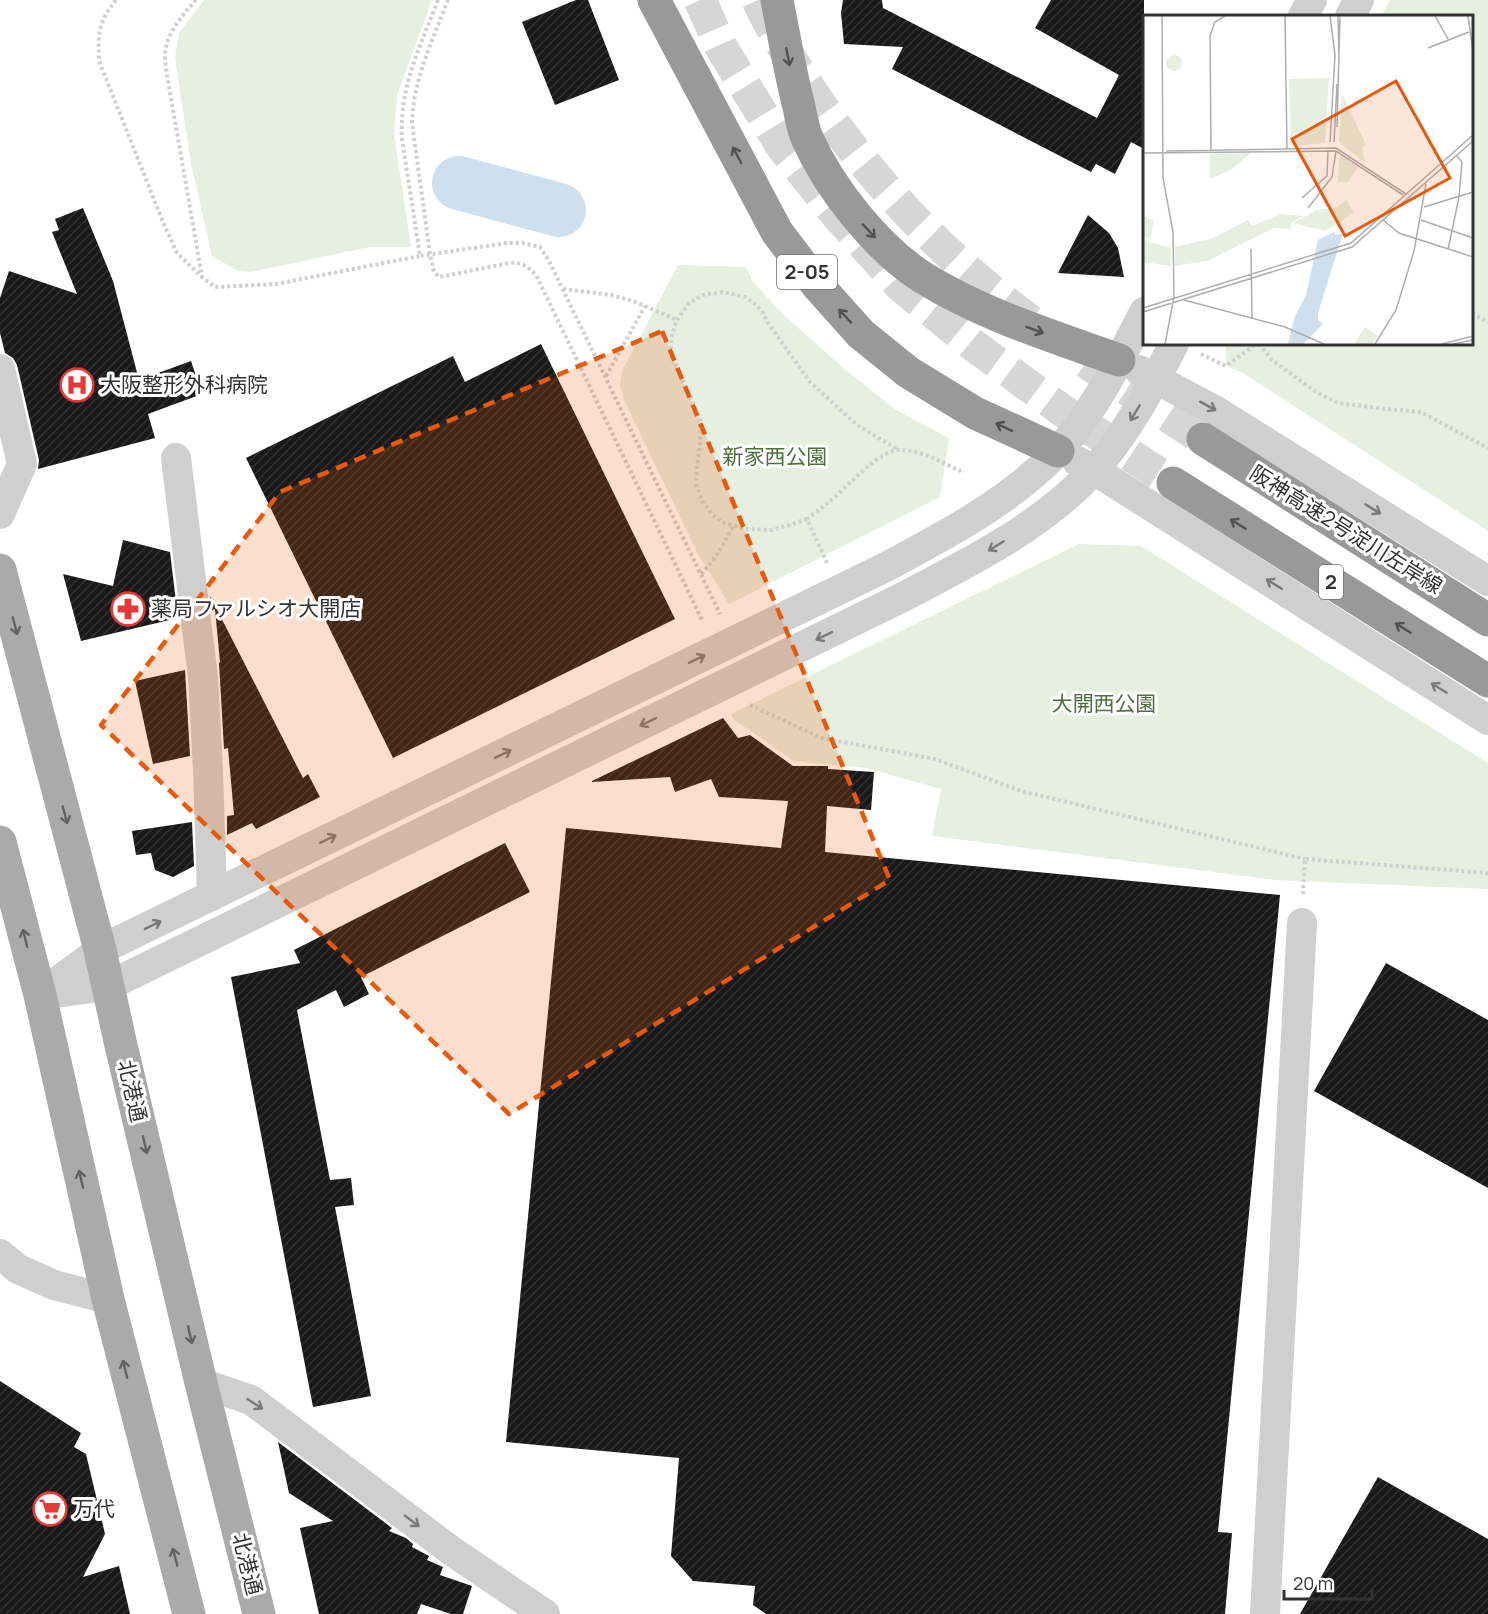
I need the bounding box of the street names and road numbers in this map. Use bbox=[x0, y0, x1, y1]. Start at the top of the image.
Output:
road number: 2-05 bbox=[777, 255, 837, 289]
street label: 阪神高速2号淀川左岸線 bbox=[1245, 461, 1447, 599]
road number: 2 bbox=[1319, 565, 1343, 599]
street label: 北港通 bbox=[112, 1057, 154, 1125]
street label: 北港通 bbox=[227, 1530, 269, 1598]

